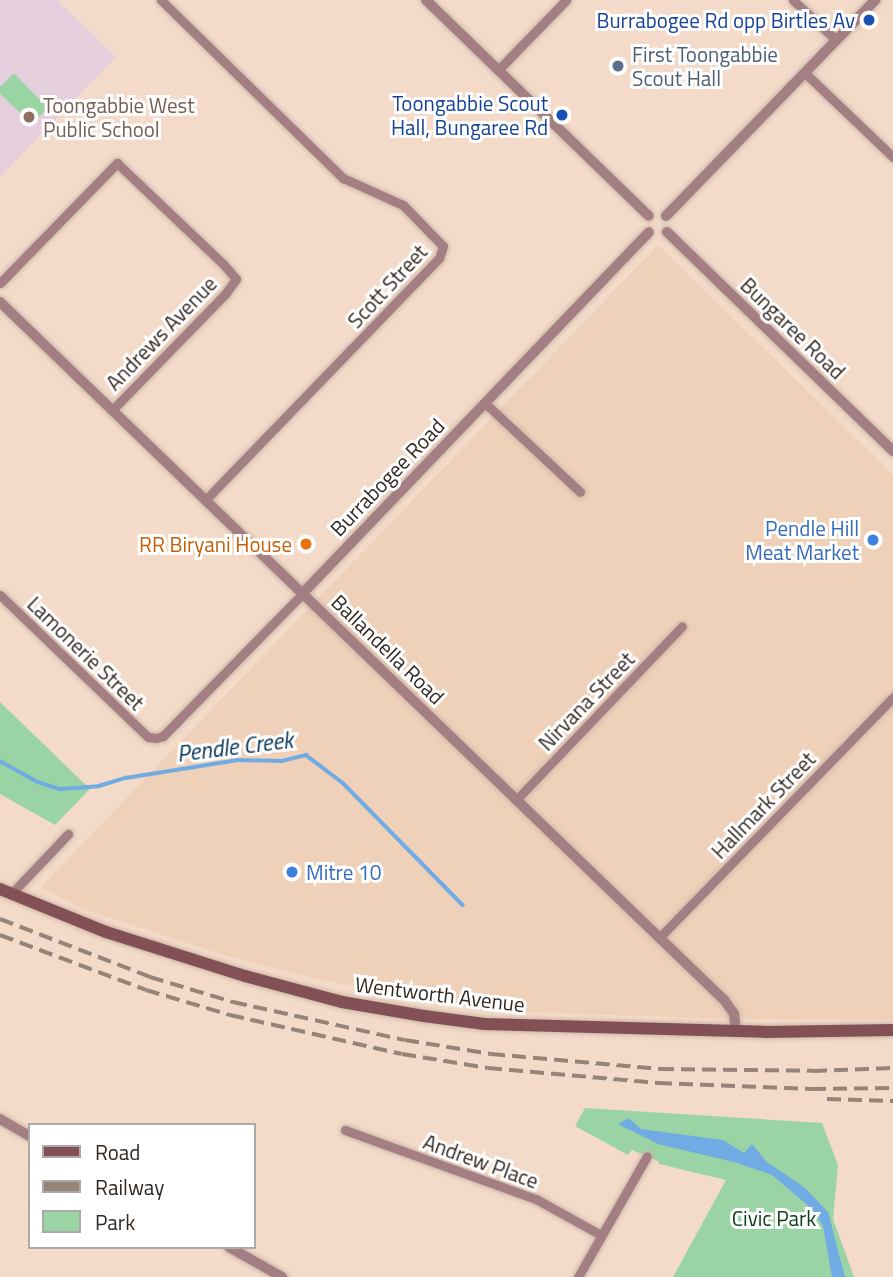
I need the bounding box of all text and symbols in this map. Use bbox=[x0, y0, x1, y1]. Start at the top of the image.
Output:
place label: Burrabogee Rd opp Birtles Av bbox=[597, 7, 855, 33]
marker: Burrabogee Rd opp Birtles Av bbox=[861, 12, 877, 28]
place label: First Toongabbie Scout Hall bbox=[632, 41, 778, 91]
marker: First Toongabbie Scout Hall bbox=[610, 58, 626, 74]
place label: Toongabbie Scout Hall, Bungaree Rd bbox=[391, 90, 548, 140]
place label: Toongabbie West Public School bbox=[43, 92, 195, 142]
marker: Toongabbie Scout Hall, Bungaree Rd bbox=[554, 107, 570, 123]
marker: Toongabbie West Public School bbox=[21, 109, 37, 125]
street label: Scott Street bbox=[342, 239, 432, 333]
street label: Andrews Avenue bbox=[100, 271, 222, 395]
street label: Bungaree Road bbox=[736, 272, 850, 384]
street label: Burrabogee Road bbox=[325, 413, 449, 541]
place label: Pendle Hill Meat Market bbox=[745, 515, 859, 565]
place label: RR Biryani House bbox=[139, 531, 292, 557]
marker: Pendle Hill Meat Market bbox=[865, 532, 881, 548]
marker: RR Biryani House bbox=[298, 536, 314, 552]
street label: Ballandella Road bbox=[326, 589, 450, 709]
street label: Lamonerie Street bbox=[22, 591, 150, 715]
street label: Nirvana Street bbox=[533, 647, 639, 755]
water label: Pendle Creek bbox=[175, 726, 295, 768]
street label: Hallmark Street bbox=[706, 746, 820, 864]
place label: Mitre 10 bbox=[306, 859, 381, 885]
marker: Mitre 10 bbox=[284, 864, 300, 880]
street label: Wentworth Avenue bbox=[354, 971, 526, 1017]
legend bbox=[28, 1123, 256, 1249]
street label: Andrew Place bbox=[420, 1129, 542, 1193]
text: Road bbox=[95, 1136, 140, 1168]
text: Railway bbox=[95, 1171, 164, 1203]
park label: Civic Park bbox=[732, 1205, 816, 1231]
text: Park bbox=[95, 1206, 135, 1238]

